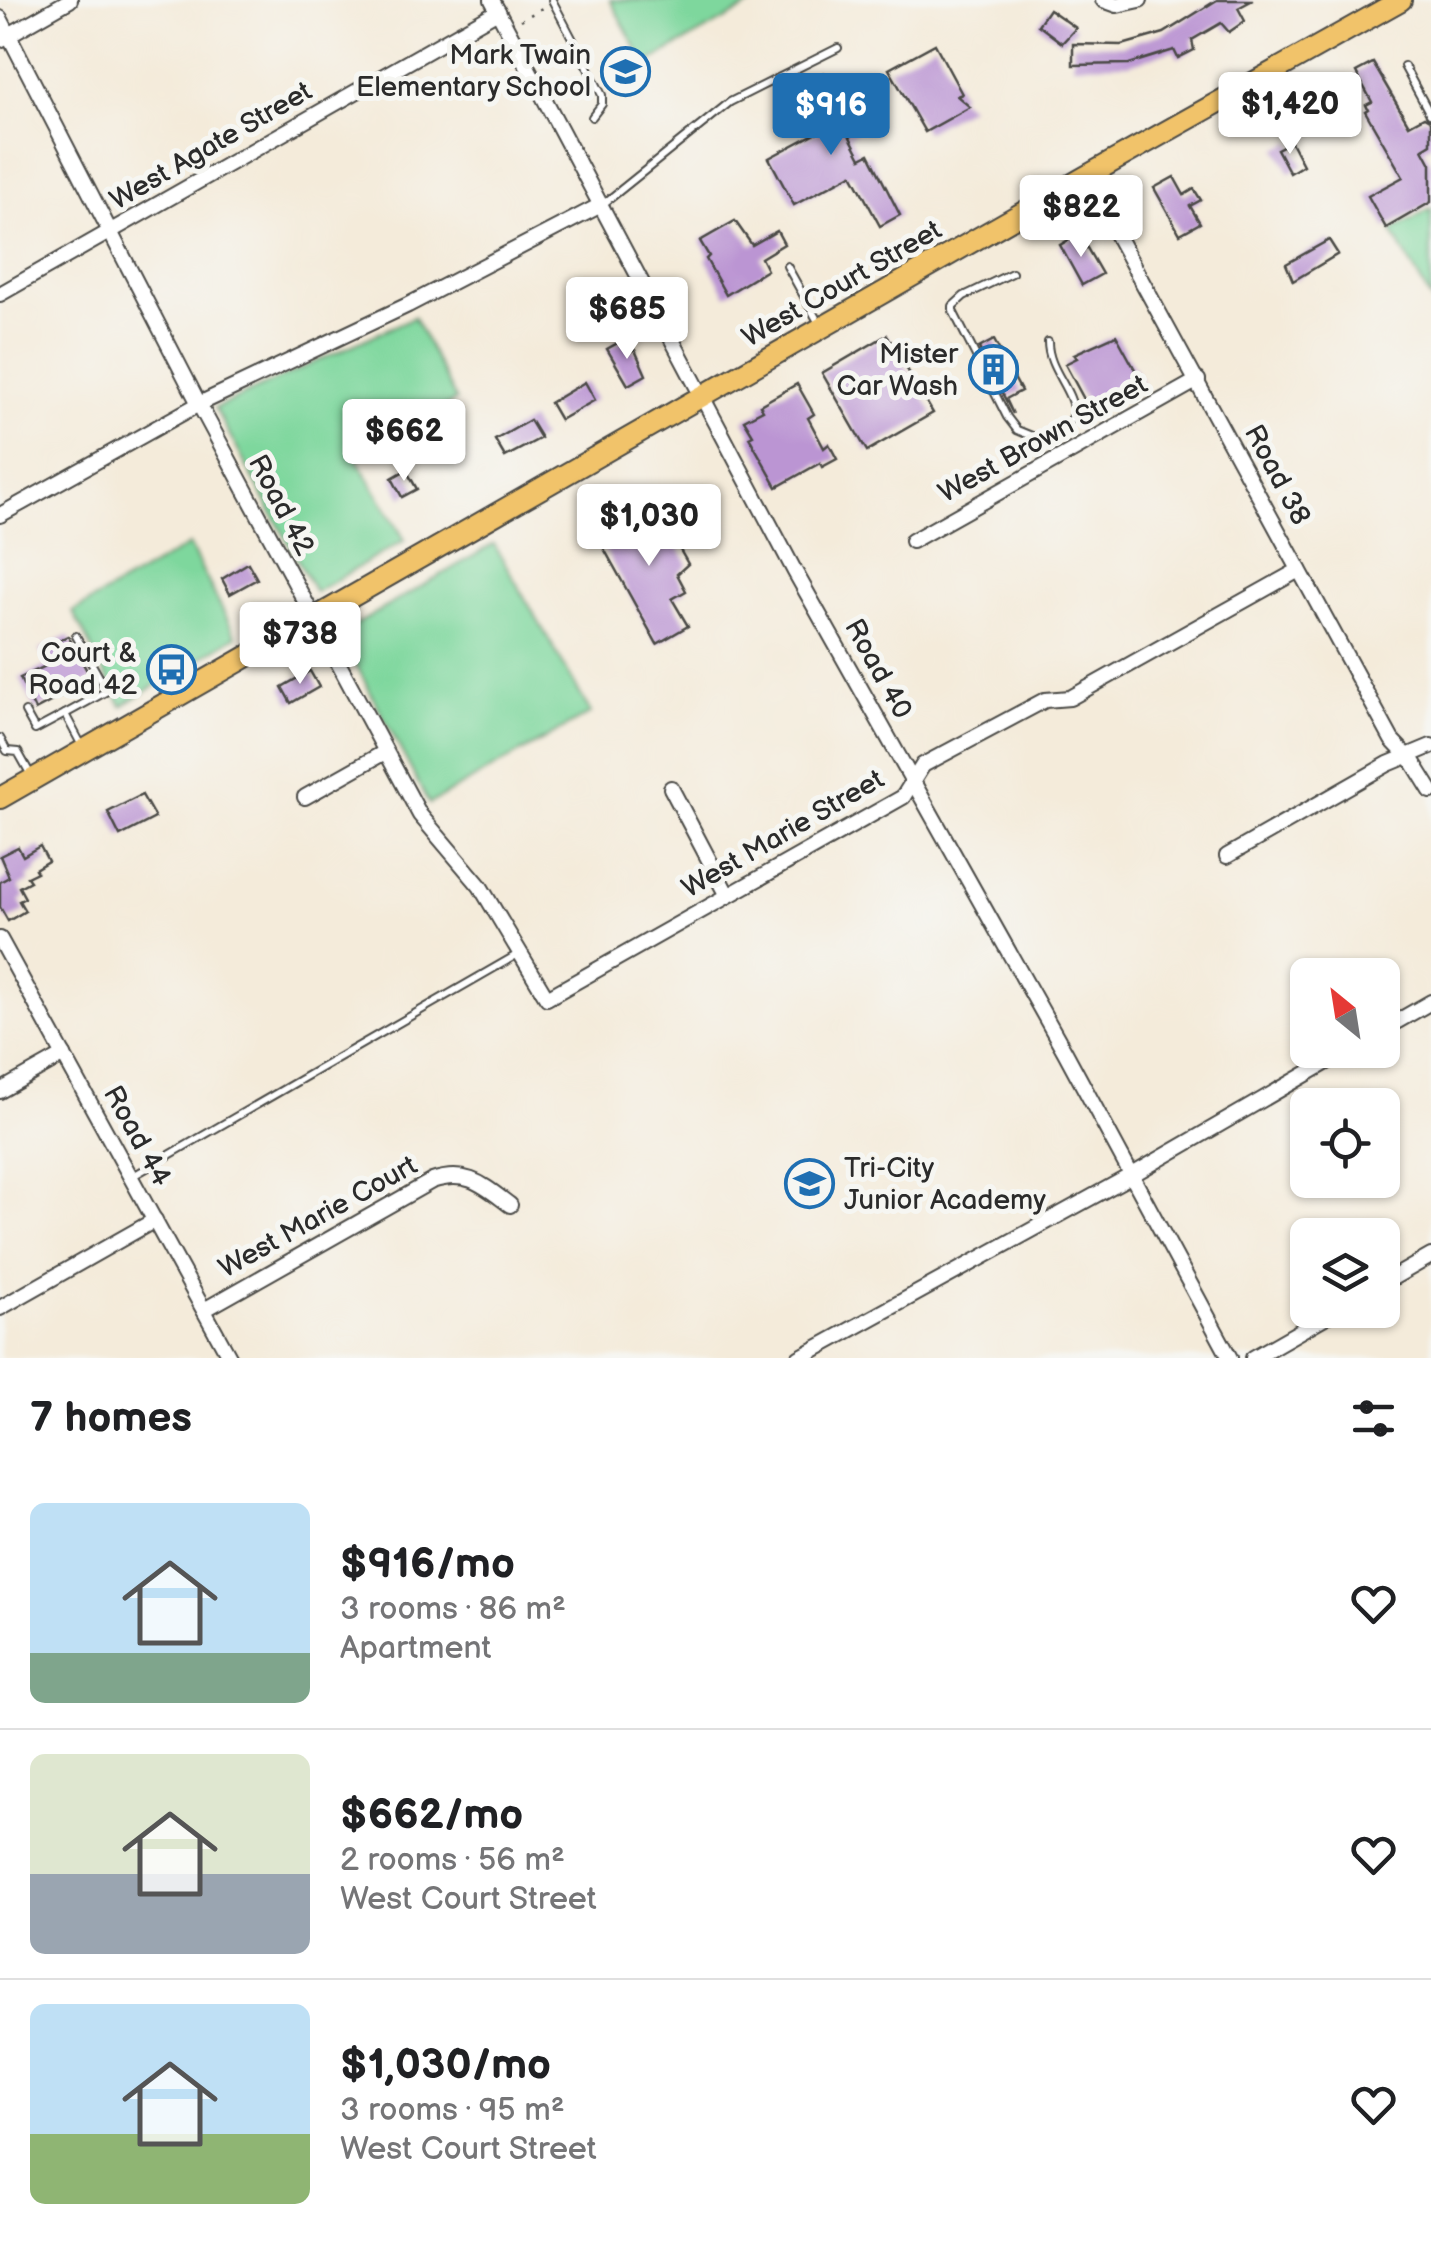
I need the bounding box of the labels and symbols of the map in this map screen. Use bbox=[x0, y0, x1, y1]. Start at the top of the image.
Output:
place label: Mark Twain Elementary School bbox=[356, 39, 591, 104]
school or university icon: Mark Twain Elementary School bbox=[600, 45, 652, 97]
pin: $1,420 bbox=[1209, 72, 1371, 157]
pin: $916 bbox=[772, 73, 890, 158]
street label: West Agate Street bbox=[104, 75, 318, 217]
pin: $822 bbox=[1022, 175, 1140, 260]
street label: West Court Street bbox=[736, 213, 948, 354]
pin: $685 bbox=[568, 277, 686, 362]
place label: Mister Car Wash bbox=[837, 338, 959, 403]
building icon: Mister Car Wash bbox=[967, 344, 1019, 396]
street label: West Brown Street bbox=[933, 368, 1153, 510]
pin: $662 bbox=[345, 399, 463, 484]
street label: Road 38 bbox=[1237, 419, 1317, 531]
street label: Road 42 bbox=[241, 449, 321, 561]
pin: $1,030 bbox=[568, 484, 730, 569]
pin: $738 bbox=[241, 602, 359, 687]
street label: Road 40 bbox=[837, 613, 919, 725]
place label: Court & Road 42 bbox=[28, 637, 137, 702]
bus stop icon: Court & Road 42 bbox=[146, 643, 198, 695]
street label: West Marie Street bbox=[676, 763, 890, 905]
north arrow bbox=[1290, 958, 1400, 1068]
street label: Road 44 bbox=[96, 1080, 178, 1192]
street label: West Marie Court bbox=[213, 1149, 423, 1285]
place label: Tri-City Junior Academy bbox=[844, 1152, 1046, 1217]
school or university icon: Tri-City Junior Academy bbox=[783, 1158, 835, 1210]

